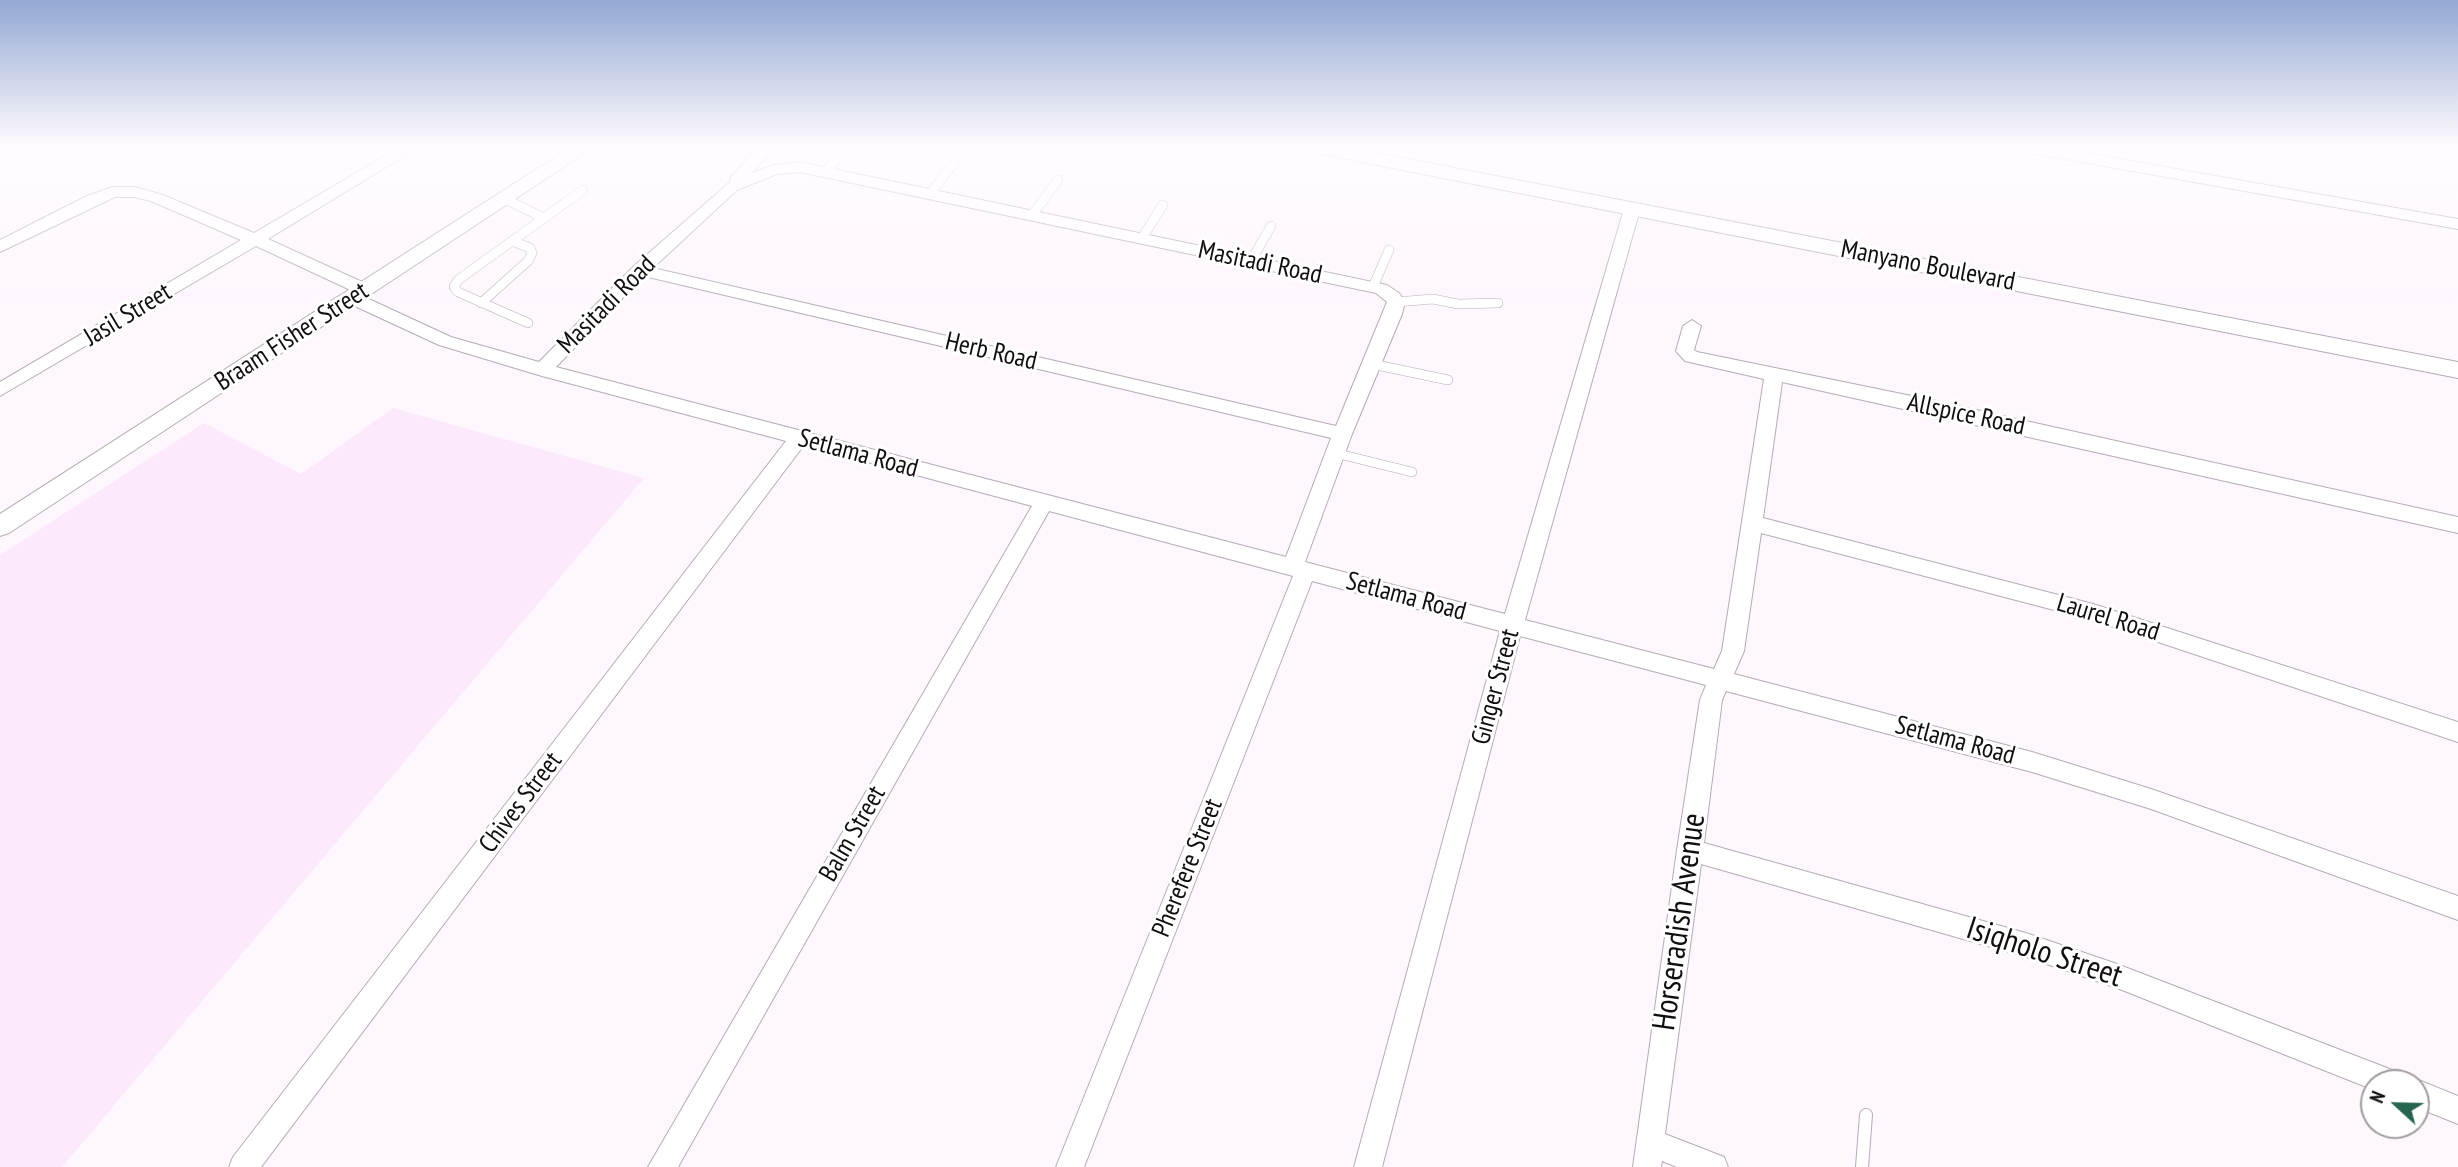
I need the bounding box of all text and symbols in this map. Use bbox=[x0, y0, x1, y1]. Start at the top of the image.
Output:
street label: Manyano Boulevard bbox=[1838, 234, 2018, 298]
street label: Masitadi Road bbox=[1195, 235, 1325, 291]
street label: Masitadi Road bbox=[552, 250, 662, 360]
street label: Braam Fisher Street bbox=[210, 276, 374, 398]
street label: Jasil Street bbox=[79, 277, 177, 353]
street label: Herb Road bbox=[942, 326, 1040, 378]
street label: Allspice Road bbox=[1904, 387, 2028, 443]
street label: Setlama Road bbox=[795, 423, 921, 485]
street label: Setlama Road bbox=[1343, 566, 1469, 628]
street label: Laurel Road bbox=[2053, 588, 2163, 648]
street label: Ginger Street bbox=[1466, 626, 1526, 748]
street label: Setlama Road bbox=[1892, 710, 2018, 772]
street label: Chives Street bbox=[473, 747, 569, 859]
street label: Balm Street bbox=[813, 781, 893, 887]
street label: Pherefere Street bbox=[1146, 794, 1230, 942]
street label: Horseradish Avenue bbox=[1646, 811, 1714, 1033]
street label: Isiqholo Street bbox=[1961, 910, 2127, 996]
north arrow bbox=[2360, 1069, 2430, 1139]
text: N bbox=[2364, 1088, 2390, 1106]

